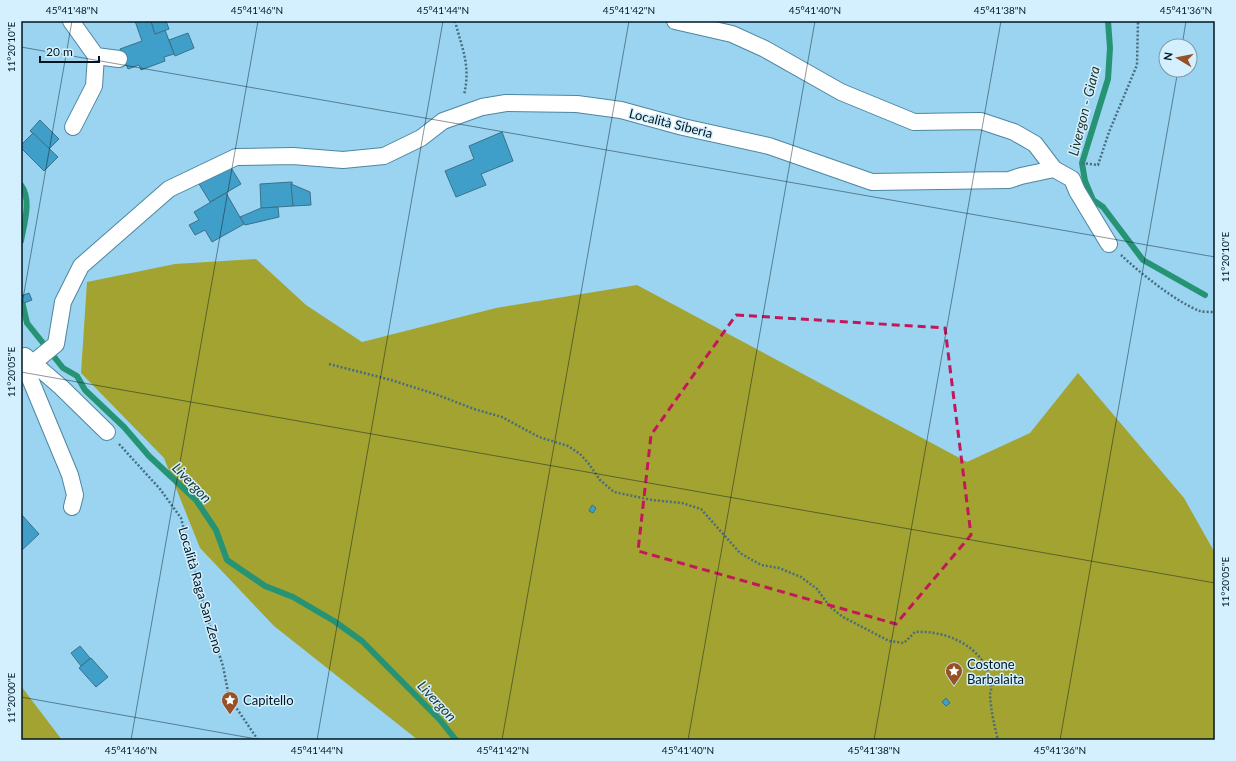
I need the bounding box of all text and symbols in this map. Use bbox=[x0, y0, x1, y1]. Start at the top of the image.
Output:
text: 45°41'48"N bbox=[46, 4, 98, 16]
text: 45°41'46"N bbox=[231, 4, 283, 16]
text: 45°41'44"N bbox=[417, 4, 469, 16]
text: 45°41'42"N bbox=[603, 4, 655, 16]
text: 45°41'40"N bbox=[789, 4, 841, 16]
text: 45°41'38"N bbox=[974, 4, 1026, 16]
text: 45°41'36"N bbox=[1160, 4, 1212, 16]
text: 11°20'10"E bbox=[5, 22, 17, 72]
scale bar bbox=[40, 38, 99, 64]
north arrow bbox=[1158, 38, 1198, 78]
text: 20 m bbox=[46, 44, 73, 59]
text: N bbox=[1161, 51, 1175, 61]
water label: Livergon - Giara bbox=[1064, 64, 1103, 158]
street label: Località Siberia bbox=[628, 105, 714, 141]
text: 11°20'10"E bbox=[1219, 232, 1231, 282]
text: 11°20'05"E bbox=[5, 347, 17, 397]
water label: Livergon bbox=[169, 459, 216, 506]
street label: Località Raga San Zeno bbox=[175, 525, 227, 655]
text: 11°20'05"E bbox=[1219, 557, 1231, 607]
place label: Costone Barbalaita bbox=[967, 656, 1024, 687]
place icon: Costone Barbalaita bbox=[944, 661, 964, 686]
text: 11°20'00"E bbox=[5, 673, 17, 723]
water label: Livergon bbox=[414, 677, 460, 724]
place icon: Capitello bbox=[220, 690, 240, 715]
place label: Capitello bbox=[243, 692, 294, 708]
text: 45°41'46"N bbox=[105, 744, 157, 756]
text: 45°41'44"N bbox=[291, 744, 343, 756]
text: 45°41'42"N bbox=[477, 744, 529, 756]
text: 45°41'40"N bbox=[662, 744, 714, 756]
text: 45°41'38"N bbox=[848, 744, 900, 756]
text: 45°41'36"N bbox=[1034, 744, 1086, 756]

